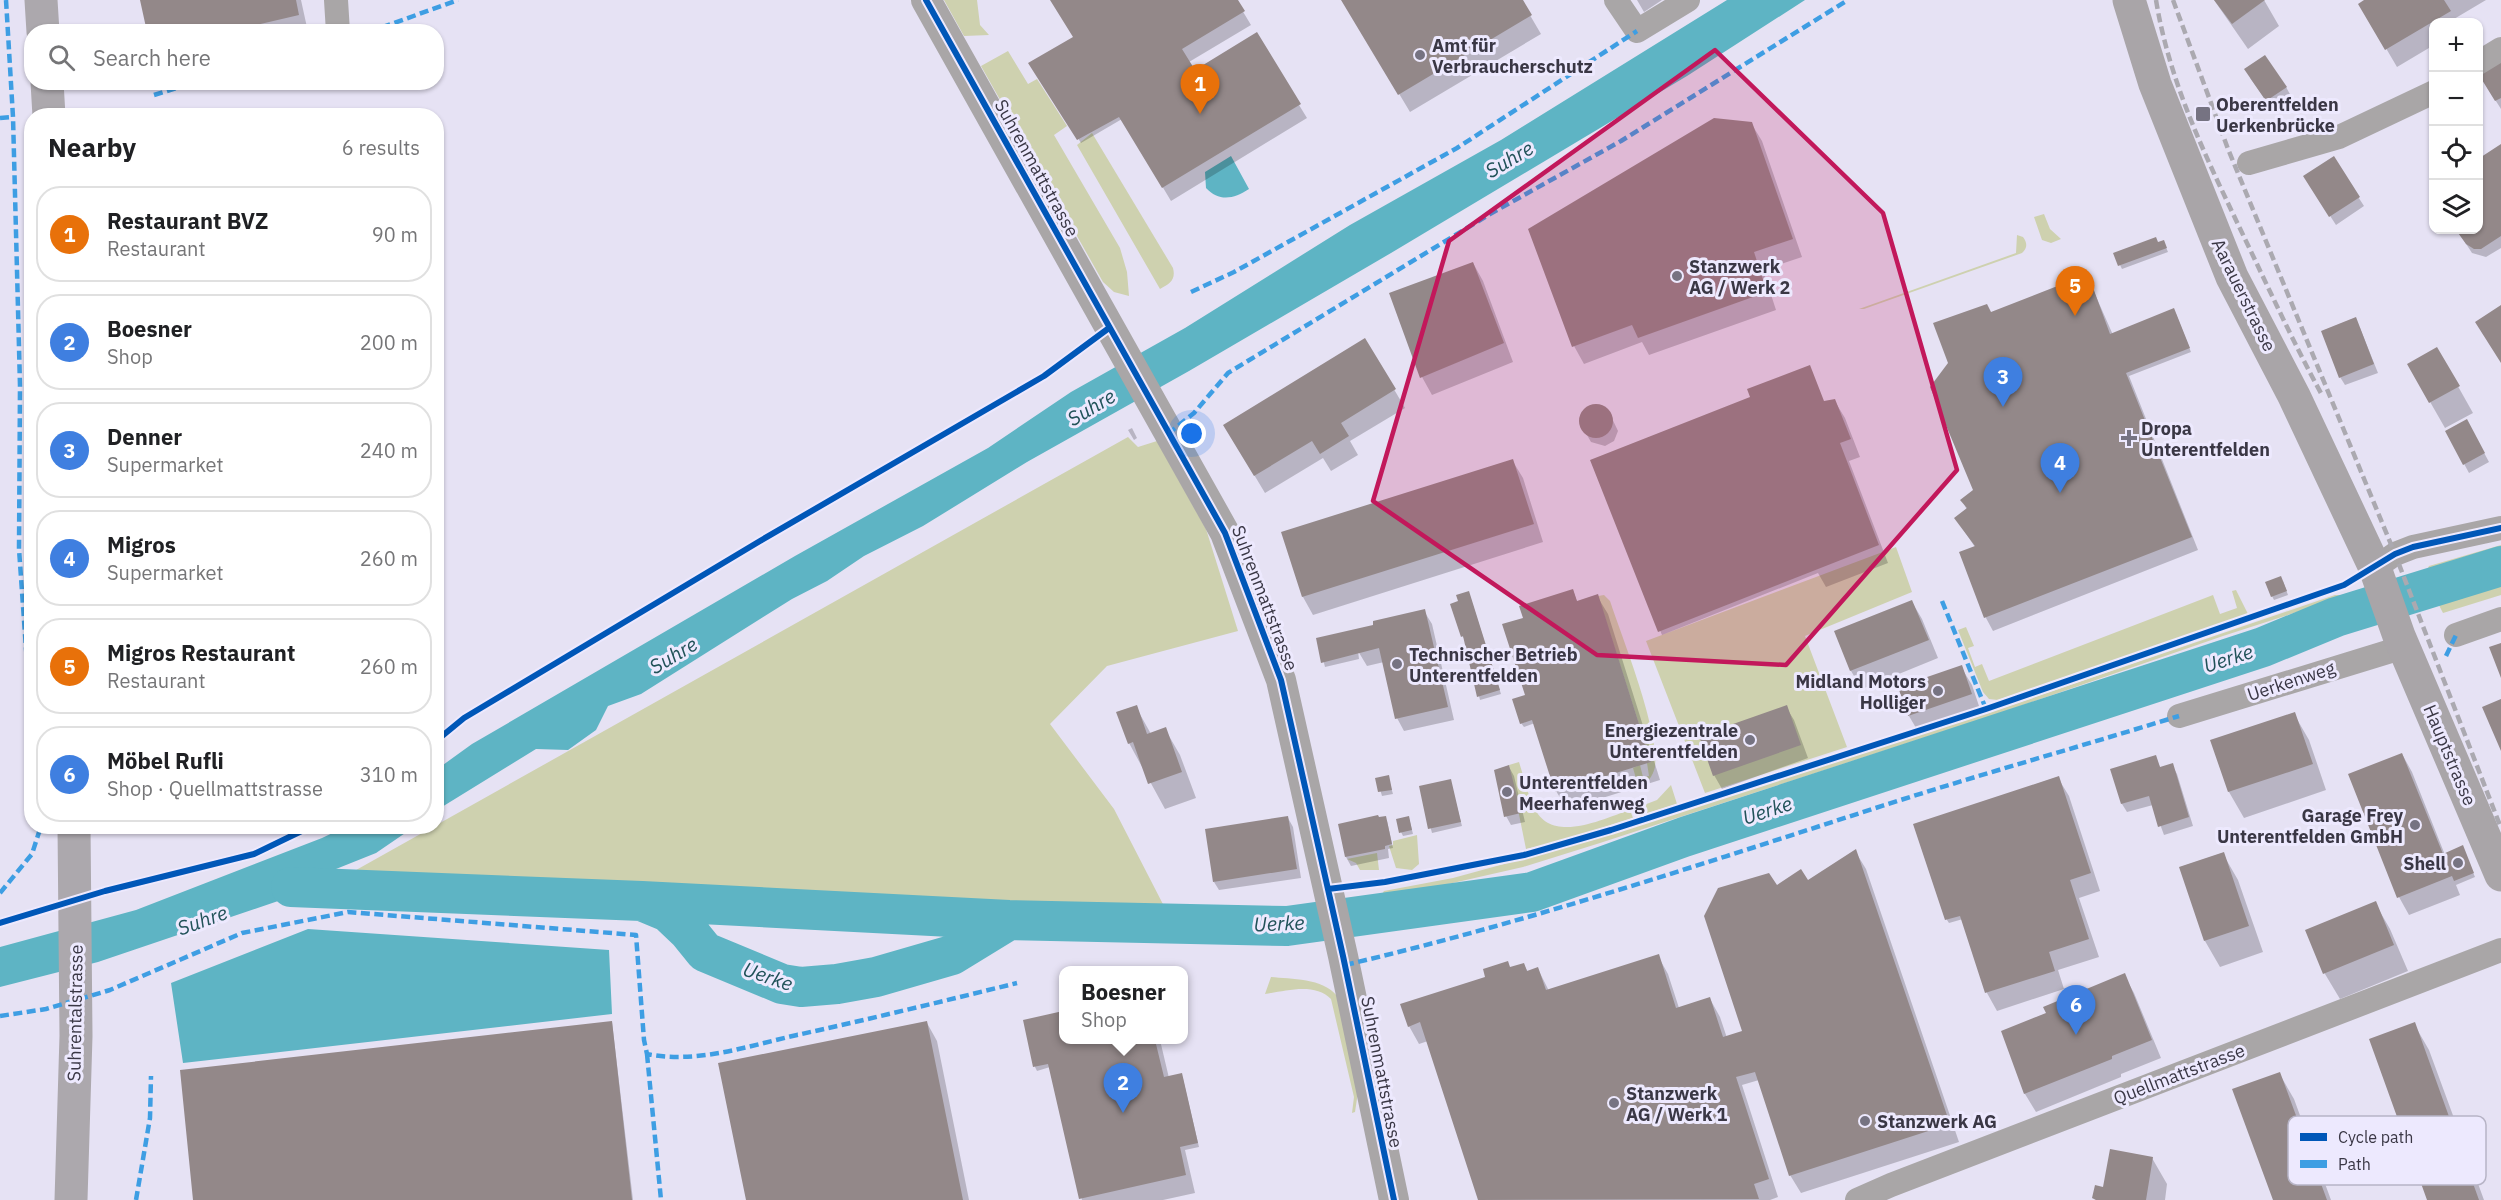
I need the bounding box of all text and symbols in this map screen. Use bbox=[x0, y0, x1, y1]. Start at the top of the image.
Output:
map controls bbox=[2429, 18, 2483, 234]
button: + bbox=[2429, 18, 2483, 72]
search box bbox=[24, 24, 444, 90]
place label: Amt für Verbraucherschutz bbox=[1432, 34, 1593, 78]
icon: search bbox=[45, 41, 78, 74]
text: Search here bbox=[93, 43, 211, 72]
marker: Amt für Verbraucherschutz bbox=[1413, 48, 1427, 62]
pin: 1 bbox=[1180, 64, 1220, 114]
button: − bbox=[2429, 72, 2483, 126]
place label: Oberentfelden Uerkenbrücke bbox=[2216, 93, 2339, 137]
street label: Suhrenmattstrasse bbox=[990, 95, 1084, 241]
marker: Oberentfelden Uerkenbrücke bbox=[2194, 105, 2212, 123]
button: locate bbox=[2429, 126, 2483, 180]
text: Nearby bbox=[48, 130, 136, 164]
text: 6 results bbox=[342, 134, 420, 161]
water label: Suhre bbox=[1480, 134, 1538, 184]
button: layers bbox=[2429, 180, 2483, 234]
text: Restaurant BVZ bbox=[107, 206, 268, 235]
text: 1 bbox=[64, 221, 76, 248]
text: 90 m bbox=[372, 221, 418, 248]
text: Restaurant bbox=[107, 235, 205, 262]
street label: Aarauerstrasse bbox=[2207, 235, 2281, 355]
place label: Stanzwerk AG / Werk 2 bbox=[1689, 255, 1790, 299]
pin: 5 bbox=[2056, 266, 2094, 316]
marker: Stanzwerk AG / Werk 2 bbox=[1670, 269, 1684, 283]
text: Boesner bbox=[107, 314, 192, 343]
text: 2 bbox=[64, 329, 76, 356]
text: 200 m bbox=[360, 329, 418, 356]
text: Shop bbox=[107, 343, 153, 370]
pin: 3 bbox=[1984, 358, 2022, 407]
water label: Suhre bbox=[1062, 382, 1120, 432]
place label: Dropa Unterentfelden bbox=[2141, 417, 2270, 461]
your location bbox=[1177, 419, 1206, 448]
text: Denner bbox=[107, 422, 182, 451]
marker: Dropa Unterentfelden bbox=[2122, 431, 2136, 445]
text: 3 bbox=[64, 437, 76, 464]
text: 240 m bbox=[360, 437, 418, 464]
pin: 4 bbox=[2040, 444, 2080, 493]
text: Supermarket bbox=[107, 451, 224, 478]
street label: Suhrenmattstrasse bbox=[1227, 522, 1303, 674]
text: Migros bbox=[107, 530, 176, 559]
text: 4 bbox=[64, 545, 76, 572]
text: 260 m bbox=[360, 545, 418, 572]
text: Supermarket bbox=[107, 559, 224, 586]
water label: Suhre bbox=[644, 630, 702, 680]
water label: Uerke bbox=[2200, 637, 2256, 679]
text: Migros Restaurant bbox=[107, 638, 295, 667]
place label: Technischer Betrieb Unterentfelden bbox=[1409, 643, 1578, 687]
text: 5 bbox=[64, 653, 76, 680]
text: 260 m bbox=[360, 653, 418, 680]
street label: Uerkenweg bbox=[2244, 656, 2338, 706]
marker: Technischer Betrieb Unterentfelden bbox=[1390, 657, 1404, 671]
text: Restaurant bbox=[107, 667, 205, 694]
place label: Midland Motors Holliger bbox=[1795, 670, 1926, 714]
marker: Midland Motors Holliger bbox=[1931, 684, 1945, 698]
street label: Hauptstrasse bbox=[2418, 701, 2482, 809]
place label: Energiezentrale Unterentfelden bbox=[1604, 719, 1738, 763]
marker: Energiezentrale Unterentfelden bbox=[1743, 733, 1757, 747]
text: Möbel Rufli bbox=[107, 746, 224, 775]
text: 6 bbox=[64, 761, 76, 788]
text: 310 m bbox=[360, 761, 418, 788]
place label: Unterentfelden Meerhafenweg bbox=[1519, 771, 1648, 815]
text: Shop · Quellmattstrasse bbox=[107, 775, 323, 802]
marker: Unterentfelden Meerhafenweg bbox=[1500, 785, 1514, 799]
water label: Uerke bbox=[1739, 789, 1795, 831]
place label: Garage Frey Unterentfelden GmbH bbox=[2217, 804, 2403, 848]
marker: Garage Frey Unterentfelden GmbH bbox=[2408, 818, 2422, 832]
place label: Shell bbox=[2403, 852, 2447, 875]
marker: Shell bbox=[2451, 856, 2465, 870]
water label: Suhre bbox=[173, 899, 231, 941]
water label: Uerke bbox=[1253, 909, 1305, 937]
street label: Suhrentalstrasse bbox=[62, 944, 88, 1082]
water label: Uerke bbox=[740, 955, 796, 997]
popup bbox=[1059, 966, 1188, 1044]
text: Boesner bbox=[1081, 977, 1166, 1006]
pin: 6 bbox=[2056, 986, 2096, 1035]
street label: Suhrenmattstrasse bbox=[1356, 994, 1408, 1150]
text: Shop bbox=[1081, 1006, 1127, 1033]
street label: Quellmattstrasse bbox=[2110, 1038, 2248, 1110]
pin: 2 bbox=[1104, 1064, 1142, 1113]
place label: Stanzwerk AG / Werk 1 bbox=[1626, 1082, 1728, 1126]
marker: Stanzwerk AG / Werk 1 bbox=[1607, 1096, 1621, 1110]
place label: Stanzwerk AG bbox=[1877, 1110, 1997, 1133]
marker: Stanzwerk AG bbox=[1858, 1114, 1872, 1128]
legend bbox=[2288, 1116, 2486, 1185]
text: Cycle path bbox=[2338, 1127, 2413, 1147]
text: Path bbox=[2338, 1154, 2371, 1174]

